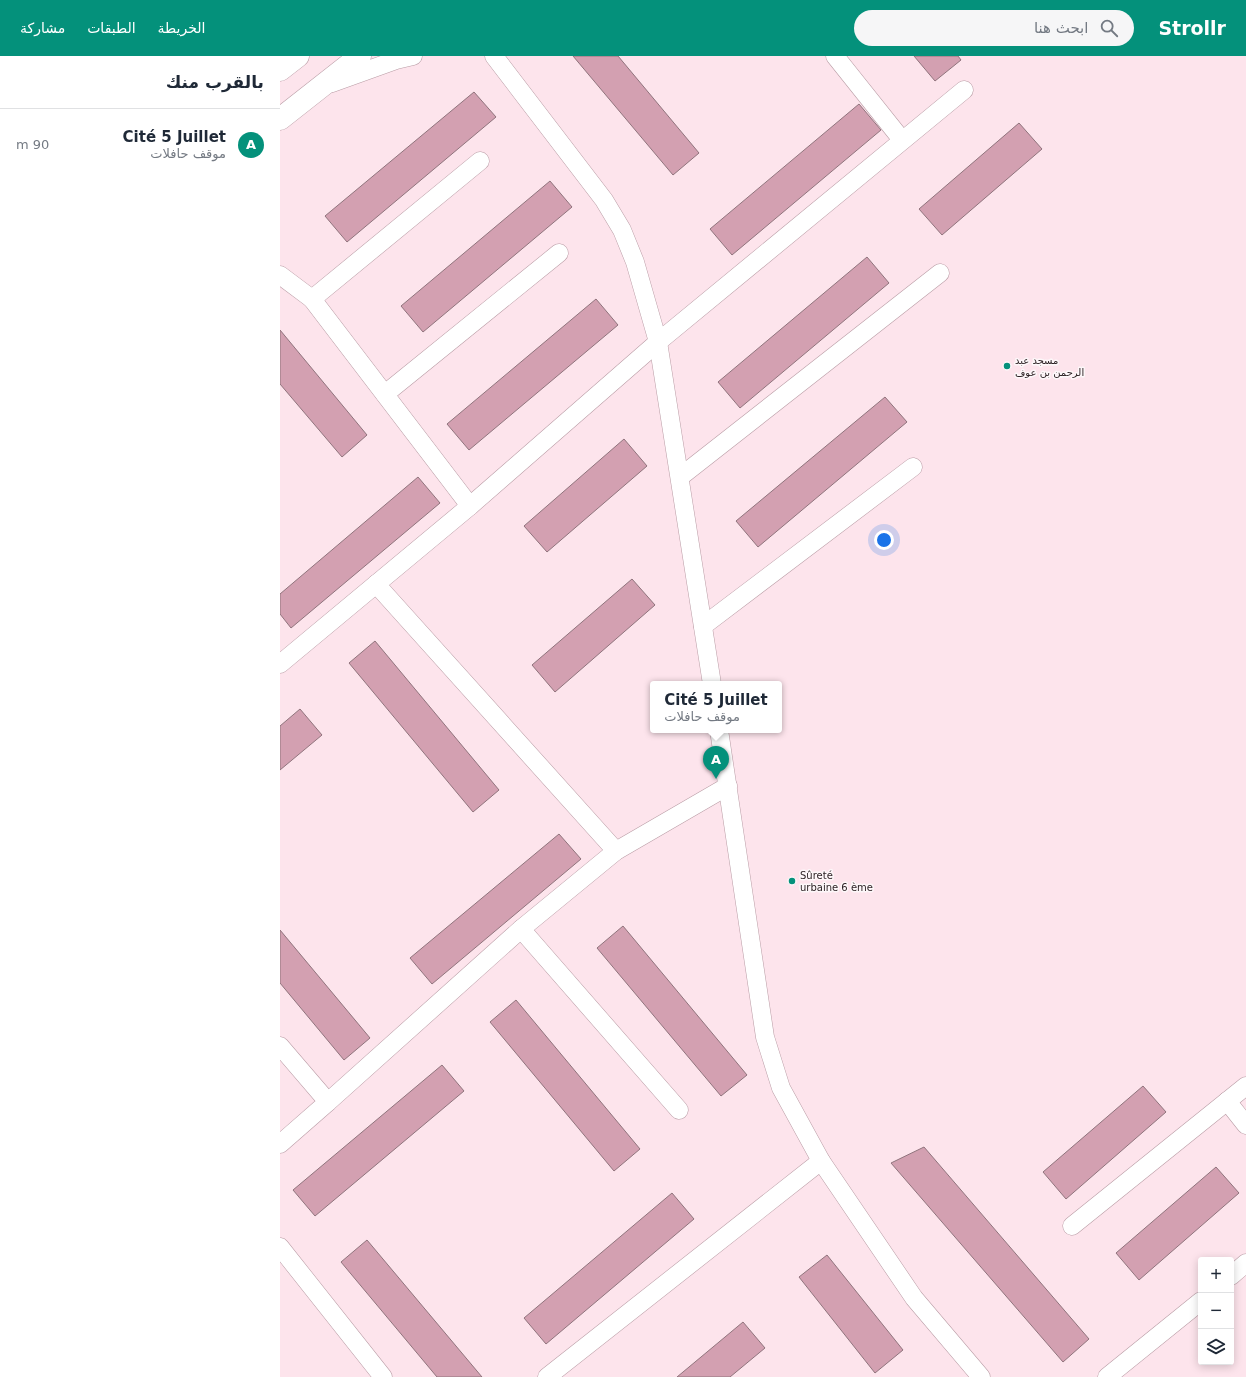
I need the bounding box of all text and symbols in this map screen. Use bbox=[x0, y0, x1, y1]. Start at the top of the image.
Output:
search box bbox=[854, 10, 1134, 46]
icon: search bbox=[1098, 17, 1120, 39]
text: Strollr bbox=[1158, 17, 1226, 39]
text: ابحث هنا bbox=[1034, 19, 1088, 37]
text: مشاركة bbox=[20, 20, 65, 36]
text: الطبقات bbox=[87, 20, 136, 36]
text: الخريطة bbox=[158, 20, 205, 36]
text: بالقرب منك bbox=[166, 72, 264, 92]
text: Cité 5 Juillet bbox=[123, 128, 226, 146]
text: 90 m bbox=[16, 137, 49, 152]
text: A bbox=[246, 137, 256, 152]
text: موقف حافلات bbox=[150, 146, 226, 161]
place label: مسجد عبد الرحمن بن عوف bbox=[1015, 355, 1084, 378]
marker: مسجد عبد الرحمن بن عوف bbox=[1002, 361, 1012, 371]
your location bbox=[874, 530, 894, 550]
popup bbox=[650, 681, 782, 733]
text: Cité 5 Juillet bbox=[664, 691, 768, 709]
text: موقف حافلات bbox=[664, 709, 740, 724]
pin: A bbox=[703, 746, 729, 779]
place label: Sûreté urbaine 6 ème bbox=[800, 870, 873, 893]
marker: Sûreté urbaine 6 ème bbox=[787, 876, 797, 886]
map controls bbox=[1198, 1257, 1234, 1365]
button: + bbox=[1198, 1257, 1234, 1293]
button: − bbox=[1198, 1293, 1234, 1329]
button: layers bbox=[1198, 1329, 1234, 1365]

